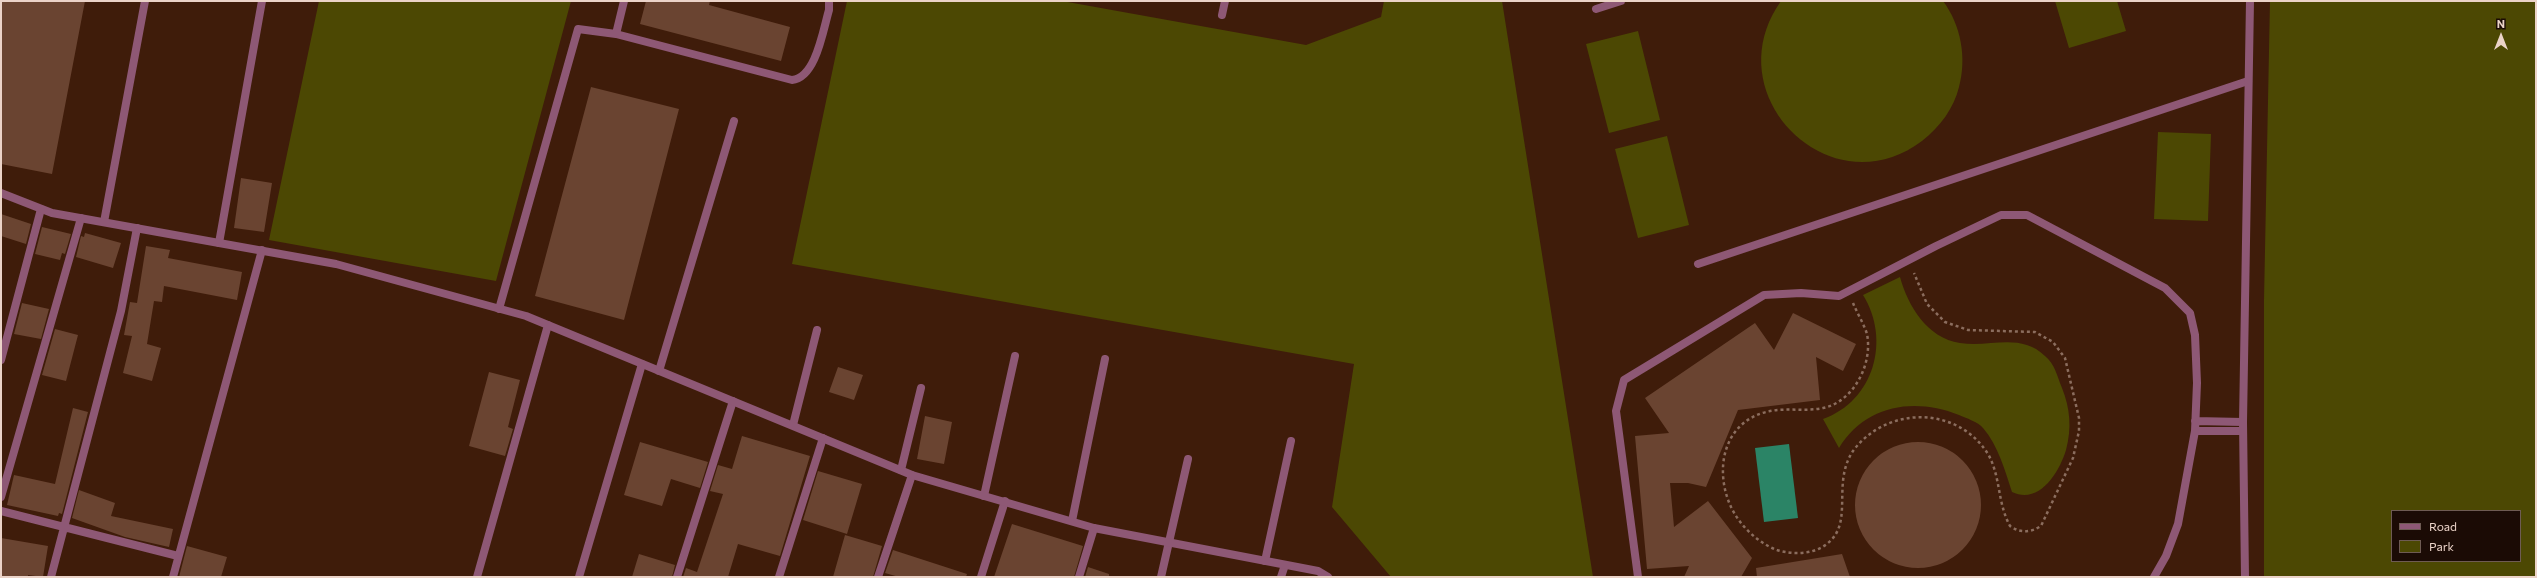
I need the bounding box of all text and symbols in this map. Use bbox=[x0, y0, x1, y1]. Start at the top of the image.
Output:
north arrow bbox=[2481, 16, 2521, 56]
text: N bbox=[2497, 17, 2505, 30]
legend bbox=[2391, 510, 2521, 562]
text: Road bbox=[2429, 519, 2457, 533]
text: Park bbox=[2429, 539, 2454, 553]

